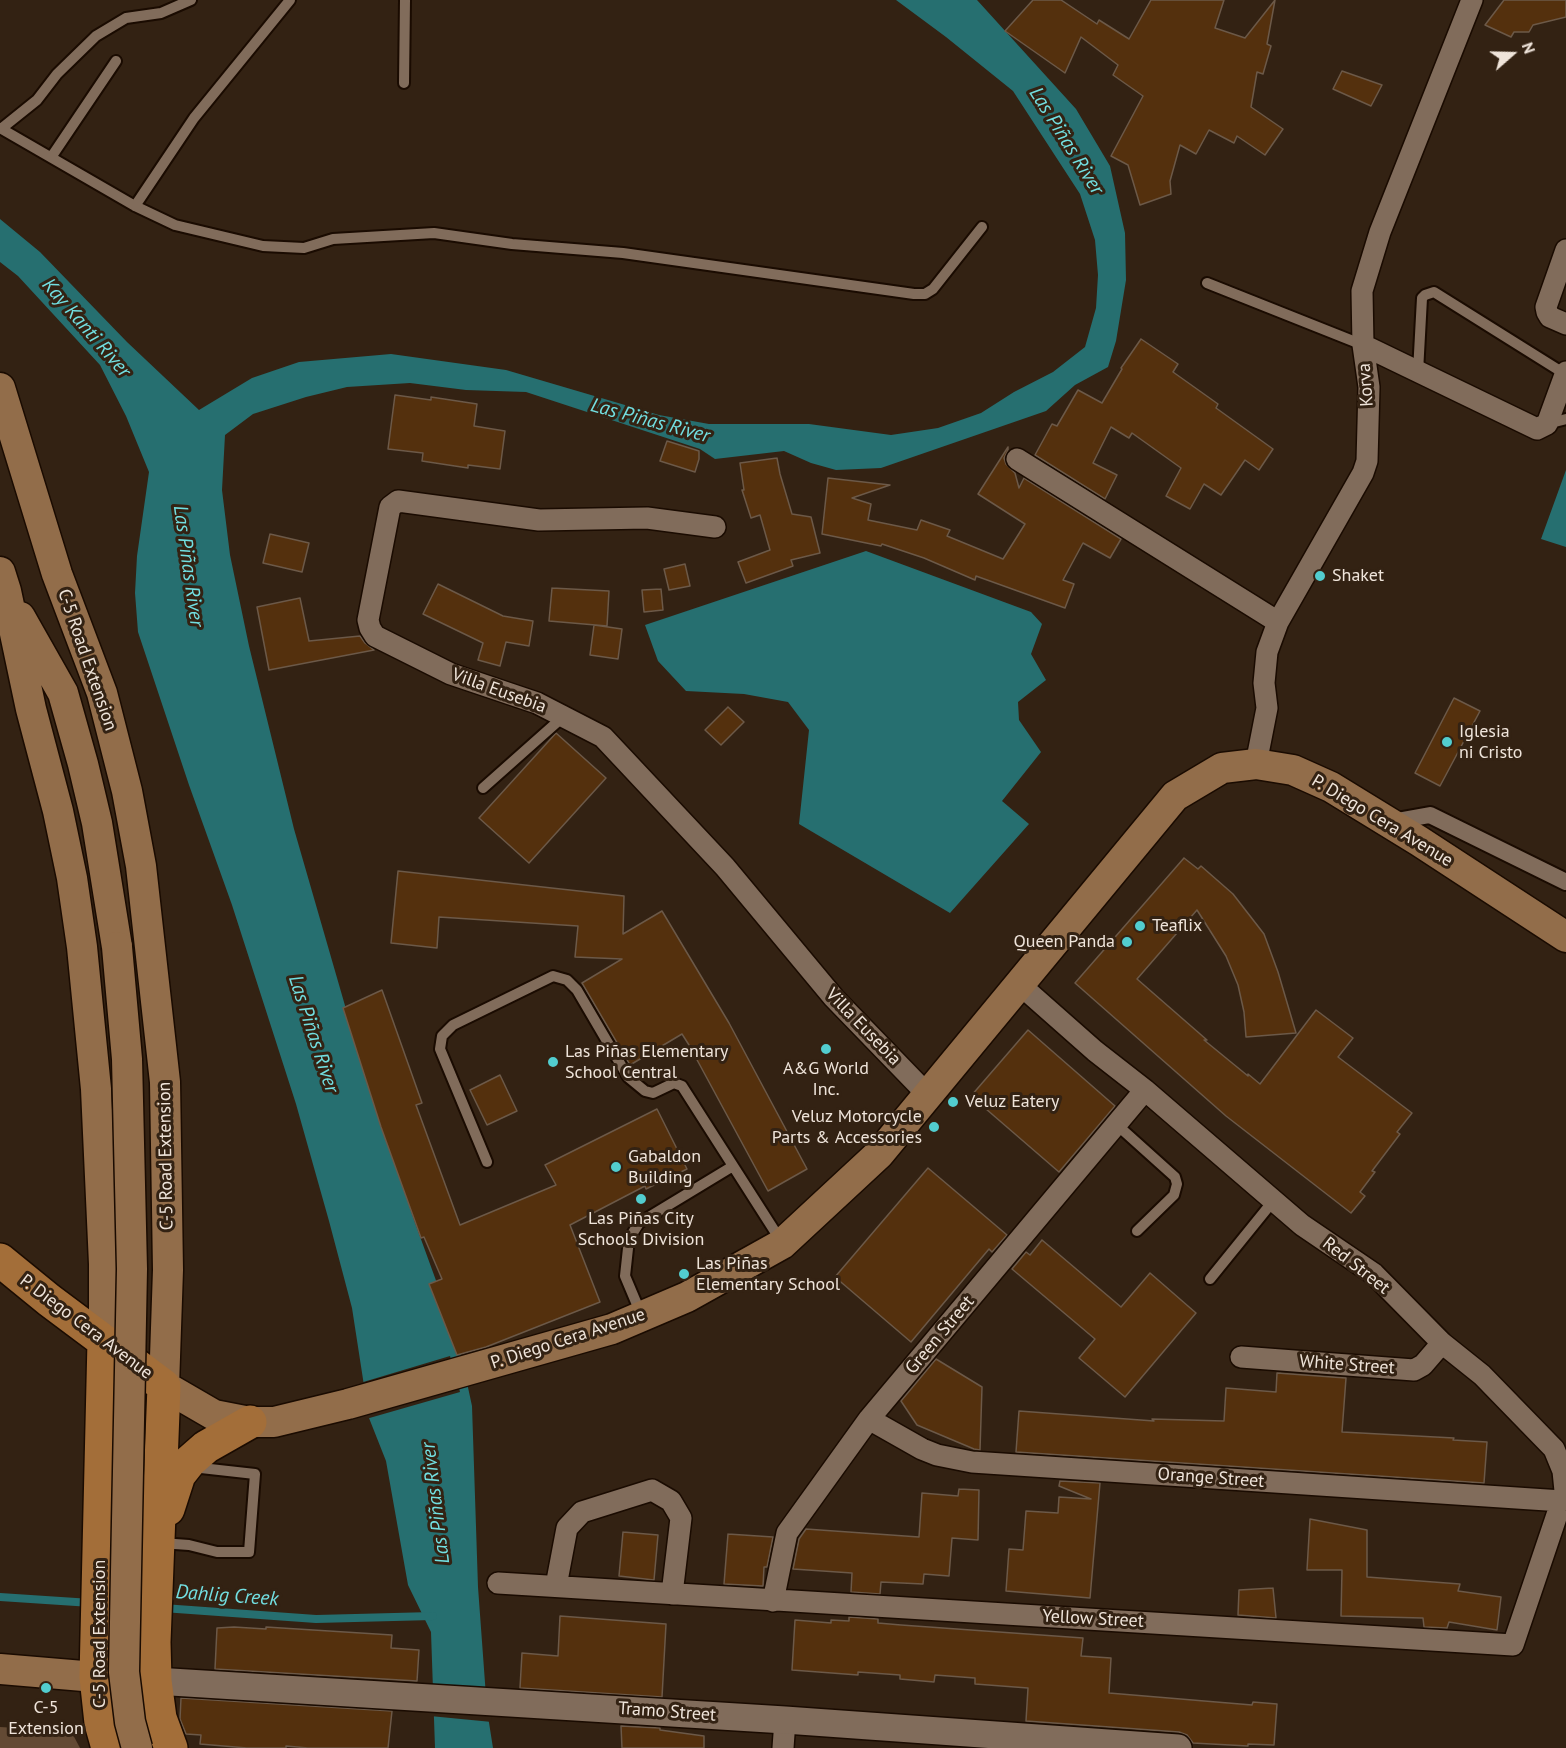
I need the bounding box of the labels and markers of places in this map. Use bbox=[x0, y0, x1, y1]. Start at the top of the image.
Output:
place label: Shaket bbox=[1332, 565, 1384, 587]
marker: Shaket bbox=[1313, 569, 1327, 583]
place label: Iglesia ni Cristo bbox=[1459, 721, 1523, 764]
marker: Iglesia ni Cristo bbox=[1440, 735, 1454, 749]
place label: Teaflix bbox=[1152, 915, 1202, 937]
marker: Teaflix bbox=[1133, 919, 1147, 933]
place label: Queen Panda bbox=[1013, 931, 1115, 953]
marker: Queen Panda bbox=[1120, 935, 1134, 949]
place label: Las Piñas Elementary School Central bbox=[565, 1041, 728, 1084]
marker: A&G World Inc. bbox=[819, 1042, 833, 1056]
marker: Las Piñas Elementary School Central bbox=[546, 1055, 560, 1069]
place label: A&G World Inc. bbox=[783, 1058, 869, 1100]
place label: Veluz Eatery bbox=[965, 1091, 1059, 1113]
marker: Veluz Eatery bbox=[946, 1095, 960, 1109]
place label: Veluz Motorcycle Parts & Accessories bbox=[772, 1106, 922, 1148]
marker: Veluz Motorcycle Parts & Accessories bbox=[927, 1120, 941, 1134]
place label: Gabaldon Building bbox=[628, 1146, 701, 1188]
marker: Gabaldon Building bbox=[609, 1160, 623, 1174]
marker: Las Piñas City Schools Division bbox=[634, 1192, 648, 1206]
place label: Las Piñas City Schools Division bbox=[578, 1208, 704, 1250]
place label: Las Piñas Elementary School bbox=[696, 1253, 840, 1296]
marker: Las Piñas Elementary School bbox=[677, 1267, 691, 1281]
marker: C-5 Extension bbox=[39, 1681, 53, 1695]
place label: C-5 Extension bbox=[8, 1697, 84, 1740]

